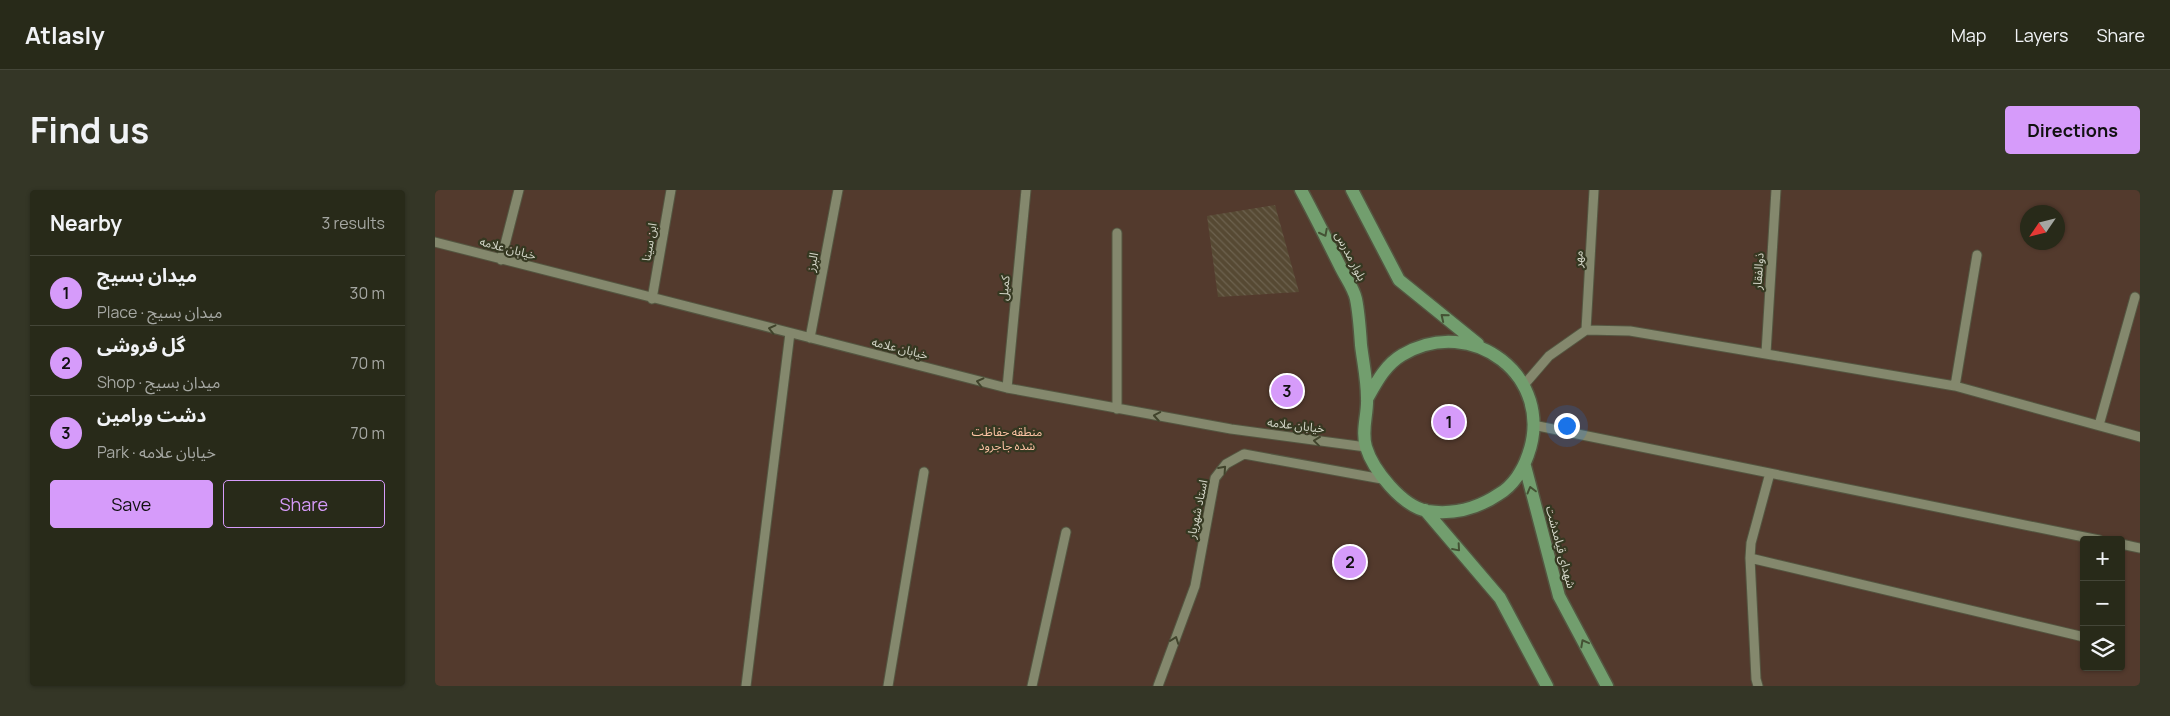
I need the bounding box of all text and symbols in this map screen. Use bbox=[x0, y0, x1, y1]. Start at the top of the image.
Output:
text: Atlasly bbox=[25, 18, 105, 51]
text: Map bbox=[1951, 23, 1986, 47]
text: Layers bbox=[2014, 23, 2068, 47]
text: Share bbox=[2096, 23, 2145, 47]
text: Find us bbox=[30, 106, 149, 154]
button: Directions bbox=[2005, 106, 2140, 154]
north arrow bbox=[2020, 205, 2065, 250]
text: Nearby bbox=[50, 209, 122, 237]
text: 3 results bbox=[322, 212, 385, 234]
street label: ابن سینا bbox=[637, 221, 661, 263]
one-way arrow bbox=[1318, 228, 1328, 237]
street label: بلوار مدرس bbox=[1331, 228, 1371, 284]
street label: خیابان علامه bbox=[478, 232, 538, 264]
street label: مهر bbox=[1569, 250, 1587, 269]
street label: البرز bbox=[802, 251, 822, 274]
street label: ذوالفقار bbox=[1748, 252, 1768, 291]
text: میدان بسیج bbox=[97, 262, 197, 288]
street label: کمیل bbox=[994, 274, 1014, 301]
text: 1 bbox=[62, 282, 70, 304]
text: 30 m bbox=[350, 282, 385, 304]
text: Place · میدان بسیج bbox=[97, 301, 222, 323]
one-way arrow bbox=[1441, 314, 1450, 322]
one-way arrow bbox=[767, 324, 776, 335]
text: گل فروشی bbox=[97, 332, 185, 358]
street label: خیابان علامه bbox=[870, 333, 930, 363]
text: 2 bbox=[61, 352, 71, 374]
text: 70 m bbox=[350, 352, 385, 374]
text: Shop · میدان بسیج bbox=[97, 371, 220, 393]
pin: 3 bbox=[1271, 372, 1303, 410]
one-way arrow bbox=[977, 377, 985, 387]
text: دشت ورامین bbox=[97, 402, 206, 428]
pin: 1 bbox=[1433, 403, 1465, 441]
one-way arrow bbox=[1152, 411, 1161, 421]
street label: خیابان علامه bbox=[1266, 413, 1326, 437]
your location bbox=[1554, 413, 1580, 439]
text: 3 bbox=[61, 422, 71, 444]
text: 70 m bbox=[350, 422, 385, 444]
park label: منطقه حفاظت شده جاجرود bbox=[972, 423, 1042, 454]
one-way arrow bbox=[1313, 436, 1321, 447]
text: Park · خیابان علامه bbox=[97, 441, 216, 463]
one-way arrow bbox=[1217, 465, 1226, 474]
street label: استاد شهریار bbox=[1182, 478, 1212, 541]
button: Save bbox=[50, 480, 213, 528]
button: Share bbox=[223, 480, 385, 528]
one-way arrow bbox=[1526, 486, 1537, 495]
street label: شهدای قیامدشت bbox=[1542, 504, 1580, 590]
map controls bbox=[2080, 536, 2125, 671]
button: + bbox=[2080, 536, 2125, 581]
one-way arrow bbox=[1451, 542, 1460, 551]
pin: 2 bbox=[1334, 543, 1366, 581]
button: − bbox=[2080, 581, 2125, 626]
button: layers bbox=[2080, 626, 2125, 671]
one-way arrow bbox=[1169, 636, 1179, 645]
one-way arrow bbox=[1580, 639, 1590, 648]

